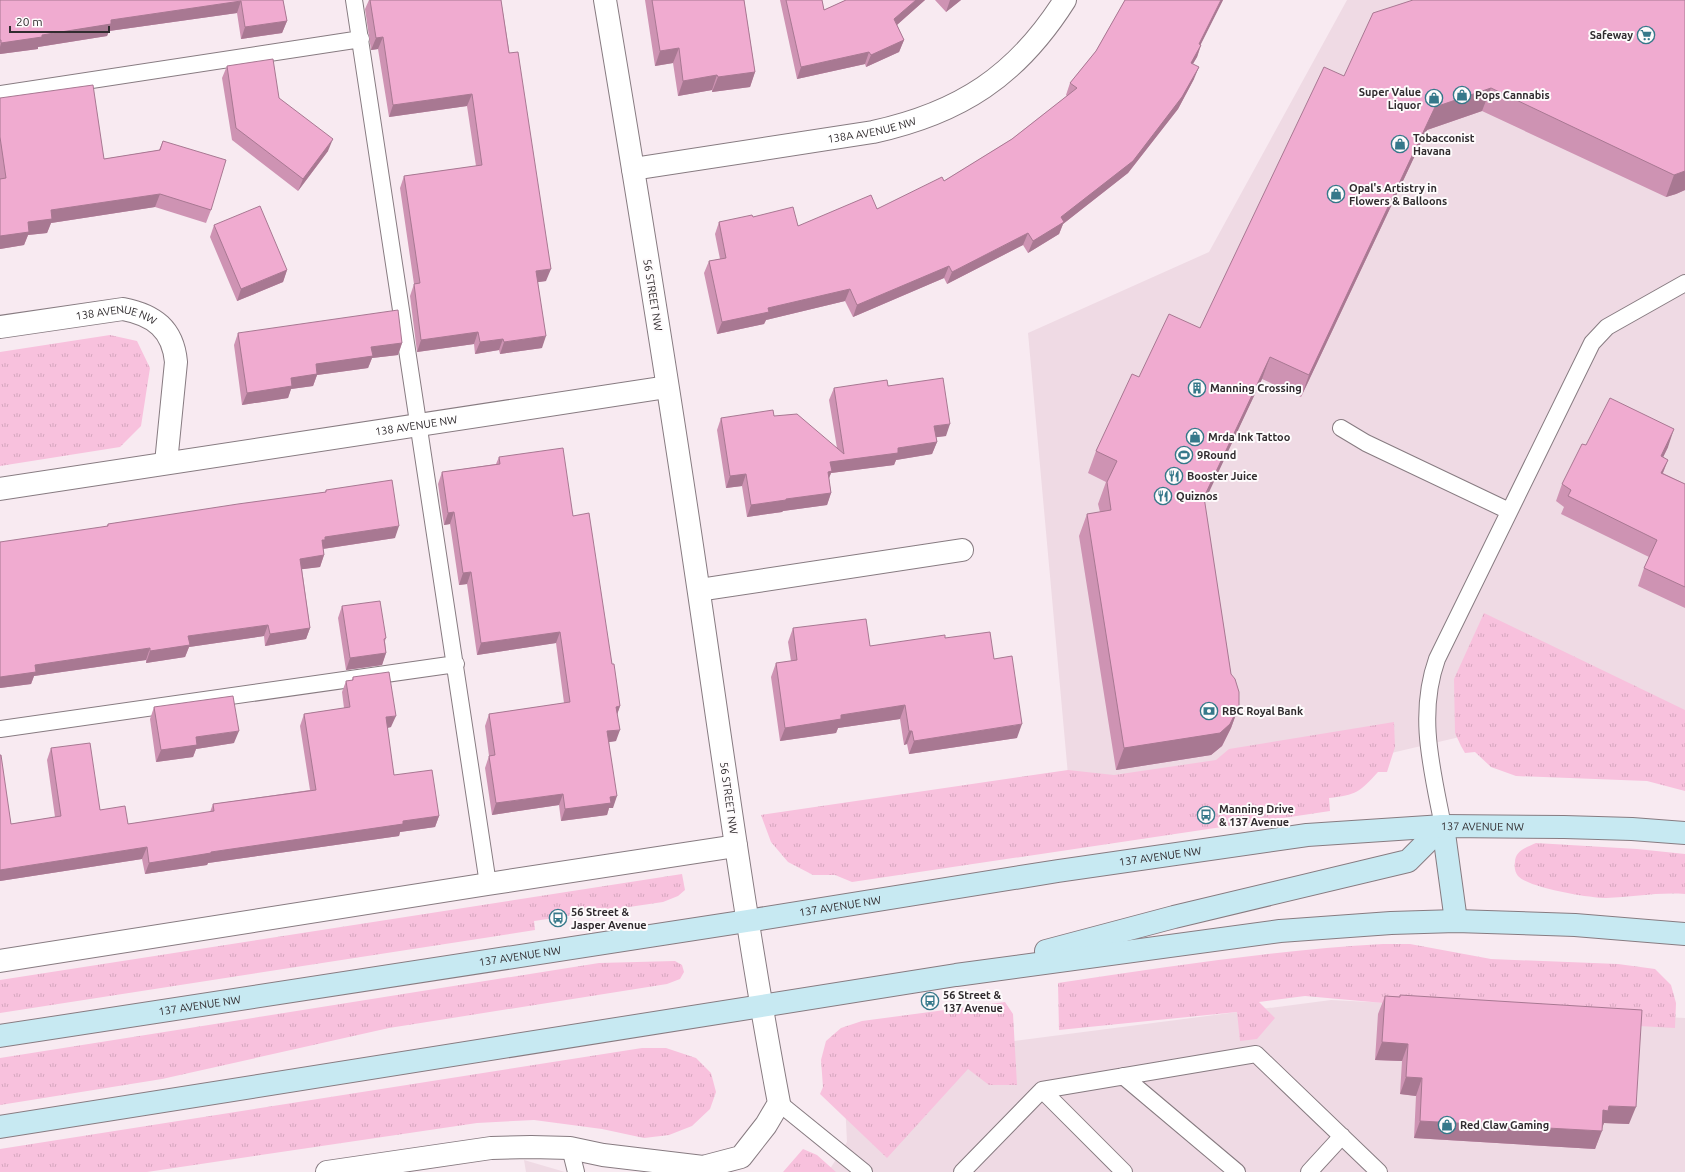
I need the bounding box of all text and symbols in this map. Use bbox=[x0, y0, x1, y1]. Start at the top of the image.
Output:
scale bar bbox=[10, 8, 109, 34]
text: 20 m bbox=[16, 15, 43, 28]
supermarket icon: Safeway bbox=[1636, 25, 1656, 45]
place label: Safeway bbox=[1590, 29, 1633, 41]
shop icon: Pops Cannabis bbox=[1452, 85, 1472, 105]
place label: Super Value Liquor bbox=[1359, 86, 1421, 111]
shop icon: Super Value Liquor bbox=[1424, 88, 1444, 108]
place label: Pops Cannabis bbox=[1475, 89, 1550, 101]
street label: 138A AVENUE NW bbox=[827, 115, 918, 145]
place label: Tobacconist Havana bbox=[1413, 132, 1475, 157]
shop icon: Tobacconist Havana bbox=[1390, 134, 1410, 154]
place label: Opal's Artistry in Flowers & Balloons bbox=[1349, 182, 1447, 207]
shop icon: Opal's Artistry in Flowers & Balloons bbox=[1326, 184, 1346, 204]
street label: 56 STREET NW bbox=[641, 258, 665, 332]
street label: 138 AVENUE NW bbox=[75, 303, 159, 327]
building icon: Manning Crossing bbox=[1187, 378, 1207, 398]
place label: Manning Crossing bbox=[1210, 382, 1302, 394]
street label: 138 AVENUE NW bbox=[374, 413, 458, 438]
shop icon: Mrda Ink Tattoo bbox=[1185, 427, 1205, 447]
place label: Mrda Ink Tattoo bbox=[1208, 431, 1291, 443]
sports icon: 9Round bbox=[1174, 445, 1194, 465]
place label: 9Round bbox=[1197, 449, 1236, 461]
restaurant icon: Booster Juice bbox=[1164, 466, 1184, 486]
place label: Booster Juice bbox=[1187, 470, 1258, 482]
restaurant icon: Quiznos bbox=[1153, 486, 1173, 506]
place label: Quiznos bbox=[1176, 490, 1218, 502]
bank icon: RBC Royal Bank bbox=[1199, 701, 1219, 721]
place label: RBC Royal Bank bbox=[1222, 705, 1304, 717]
street label: 56 STREET NW bbox=[718, 761, 740, 835]
place label: Manning Drive & 137 Avenue bbox=[1219, 803, 1294, 828]
bus stop icon: Manning Drive & 137 Avenue bbox=[1196, 805, 1216, 825]
street label: 137 AVENUE NW bbox=[1441, 820, 1524, 833]
street label: 137 AVENUE NW bbox=[1118, 844, 1202, 868]
street label: 137 AVENUE NW bbox=[798, 894, 882, 919]
place label: 56 Street & Jasper Avenue bbox=[571, 906, 647, 931]
bus stop icon: 56 Street & Jasper Avenue bbox=[548, 908, 568, 928]
street label: 137 AVENUE NW bbox=[478, 944, 562, 968]
place label: 56 Street & 137 Avenue bbox=[943, 989, 1003, 1014]
bus stop icon: 56 Street & 137 Avenue bbox=[920, 991, 940, 1011]
street label: 137 AVENUE NW bbox=[158, 993, 242, 1018]
shop icon: Red Claw Gaming bbox=[1437, 1115, 1457, 1135]
place label: Red Claw Gaming bbox=[1460, 1119, 1549, 1131]

